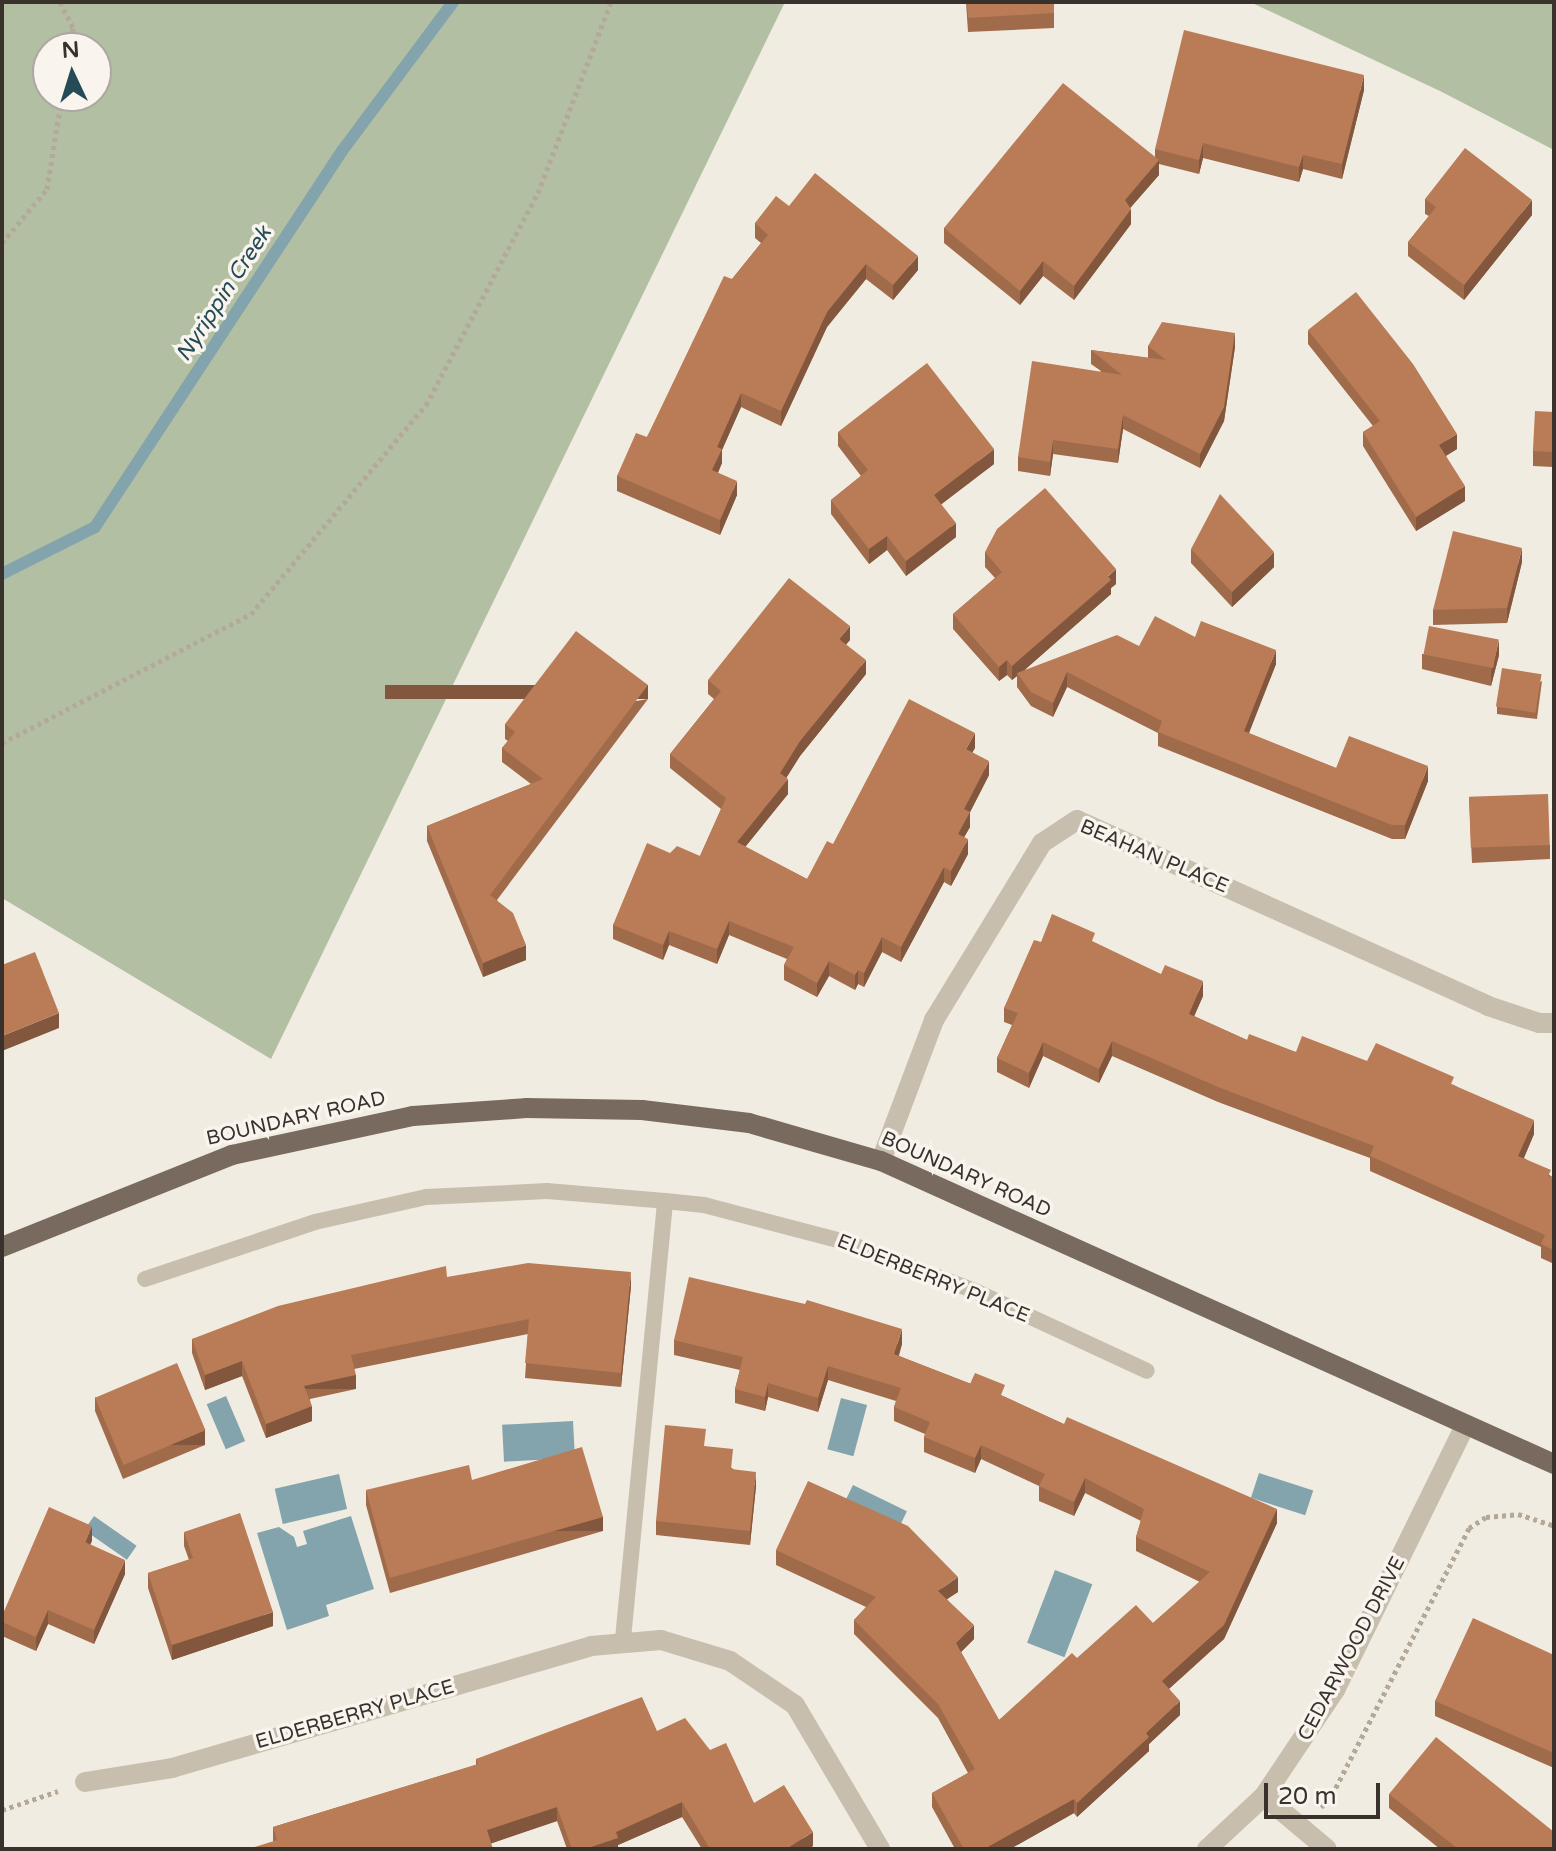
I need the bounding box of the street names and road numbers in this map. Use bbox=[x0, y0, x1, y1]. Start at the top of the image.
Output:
street label: BEAHAN PLACE bbox=[1076, 815, 1232, 899]
street label: BOUNDARY ROAD bbox=[204, 1087, 388, 1151]
street label: BOUNDARY ROAD bbox=[877, 1127, 1055, 1223]
street label: ELDERBERRY PLACE bbox=[833, 1229, 1033, 1329]
street label: CEDARWOOD DRIVE bbox=[1293, 1553, 1411, 1745]
street label: ELDERBERRY PLACE bbox=[253, 1675, 457, 1755]

